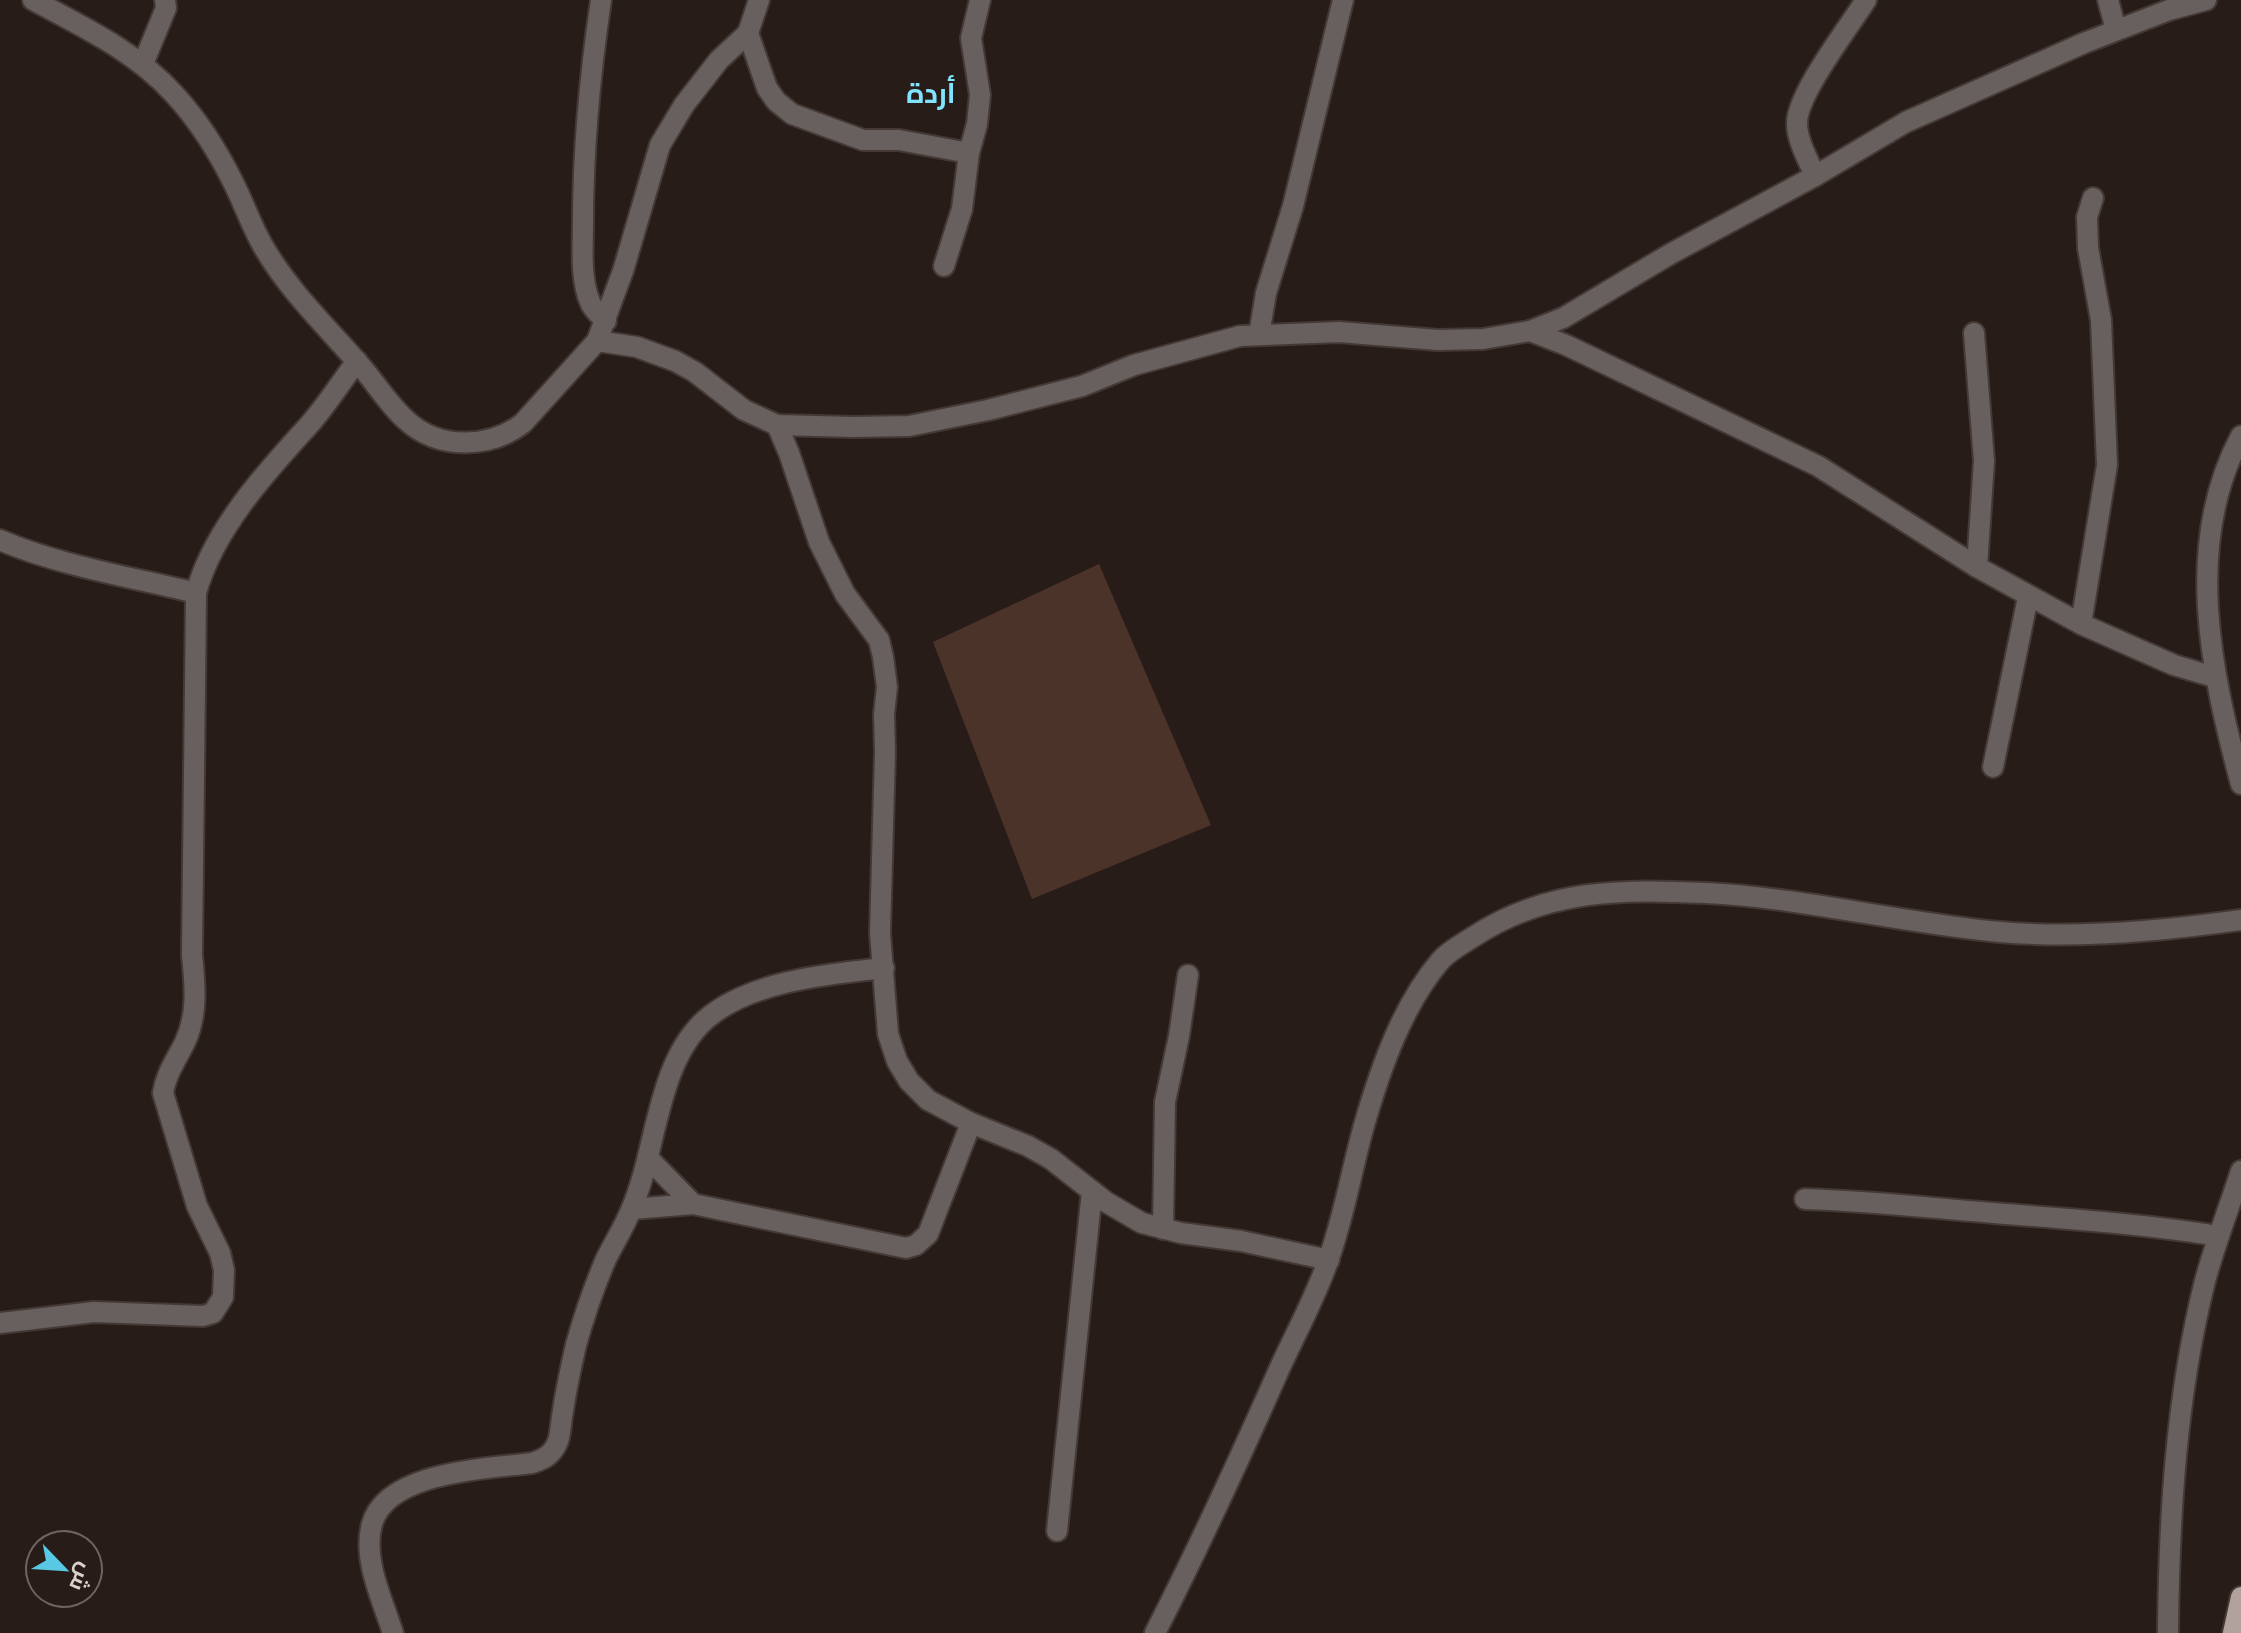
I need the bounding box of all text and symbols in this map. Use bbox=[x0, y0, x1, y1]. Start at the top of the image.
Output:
district label: أردة bbox=[906, 75, 956, 110]
north arrow bbox=[24, 1529, 104, 1609]
text: ش bbox=[63, 1559, 100, 1596]

